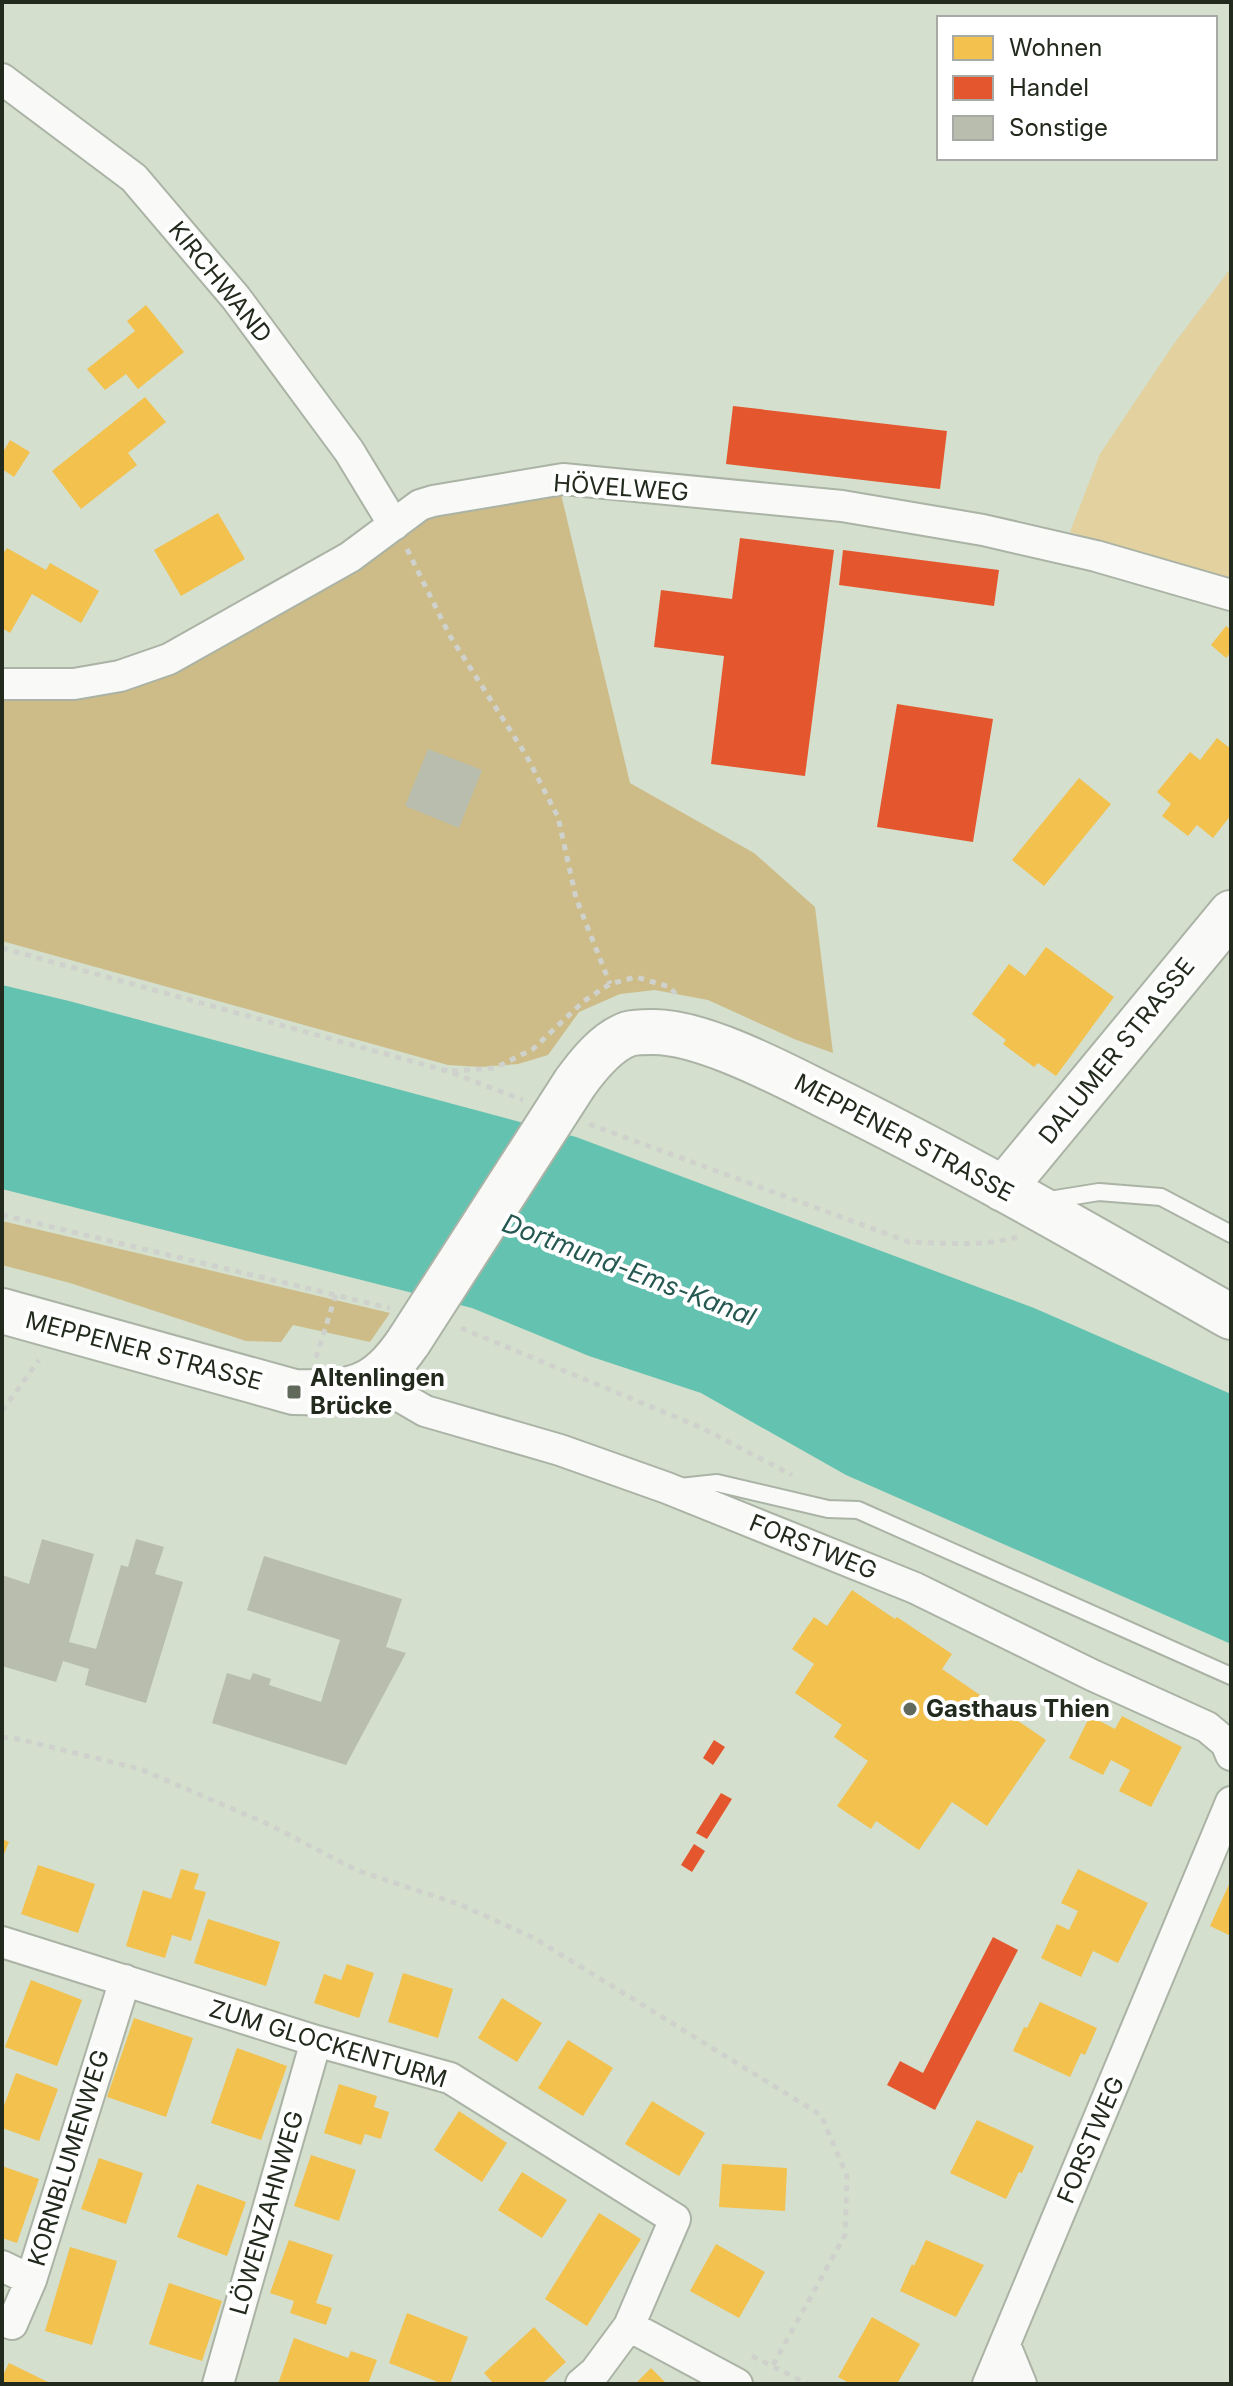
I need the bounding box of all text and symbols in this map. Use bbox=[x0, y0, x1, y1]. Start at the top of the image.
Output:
legend bbox=[937, 16, 1217, 160]
text: Wohnen bbox=[1009, 33, 1102, 62]
text: Handel bbox=[1009, 73, 1089, 102]
text: Sonstige bbox=[1009, 113, 1108, 142]
street label: KIRCHWAND bbox=[163, 215, 278, 348]
street label: HÖVELWEG bbox=[552, 468, 690, 507]
street label: DALUMER STRASSE bbox=[1033, 952, 1201, 1150]
street label: MEPPENER STRASSE bbox=[790, 1067, 1019, 1208]
water label: Dortmund-Ems-Kanal bbox=[498, 1207, 761, 1332]
street label: MEPPENER STRASSE bbox=[23, 1305, 266, 1396]
place label: Altenlingen Brücke bbox=[310, 1363, 445, 1420]
marker: Altenlingen Brücke bbox=[285, 1383, 303, 1401]
street label: FORSTWEG bbox=[745, 1508, 881, 1585]
place label: Gasthaus Thien bbox=[926, 1694, 1110, 1723]
marker: Gasthaus Thien bbox=[901, 1700, 919, 1718]
street label: ZUM GLOCKENTURM bbox=[206, 1994, 451, 2094]
street label: KORNBLUMENWEG bbox=[22, 2046, 115, 2269]
street label: FORSTWEG bbox=[1051, 2072, 1130, 2208]
street label: LÖWENZAHNWEG bbox=[224, 2107, 310, 2318]

